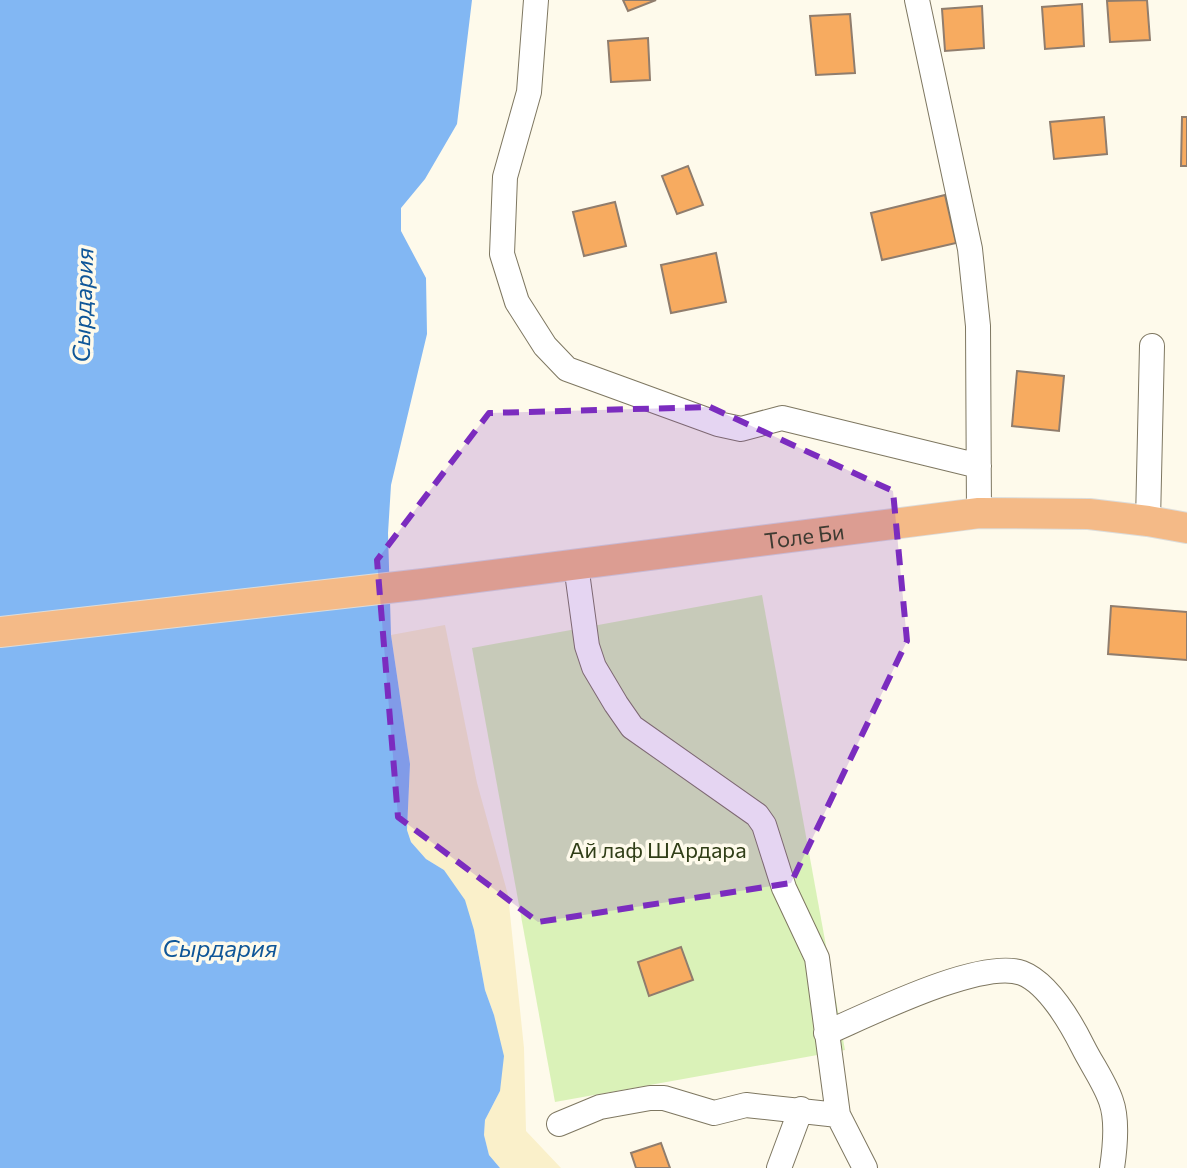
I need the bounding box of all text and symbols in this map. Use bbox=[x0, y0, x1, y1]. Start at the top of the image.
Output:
water label: Сырдария bbox=[66, 247, 98, 363]
street label: Толе Би bbox=[763, 517, 846, 554]
park label: Ай лаф ШАрдара bbox=[569, 836, 747, 863]
water label: Сырдария bbox=[163, 933, 277, 962]

